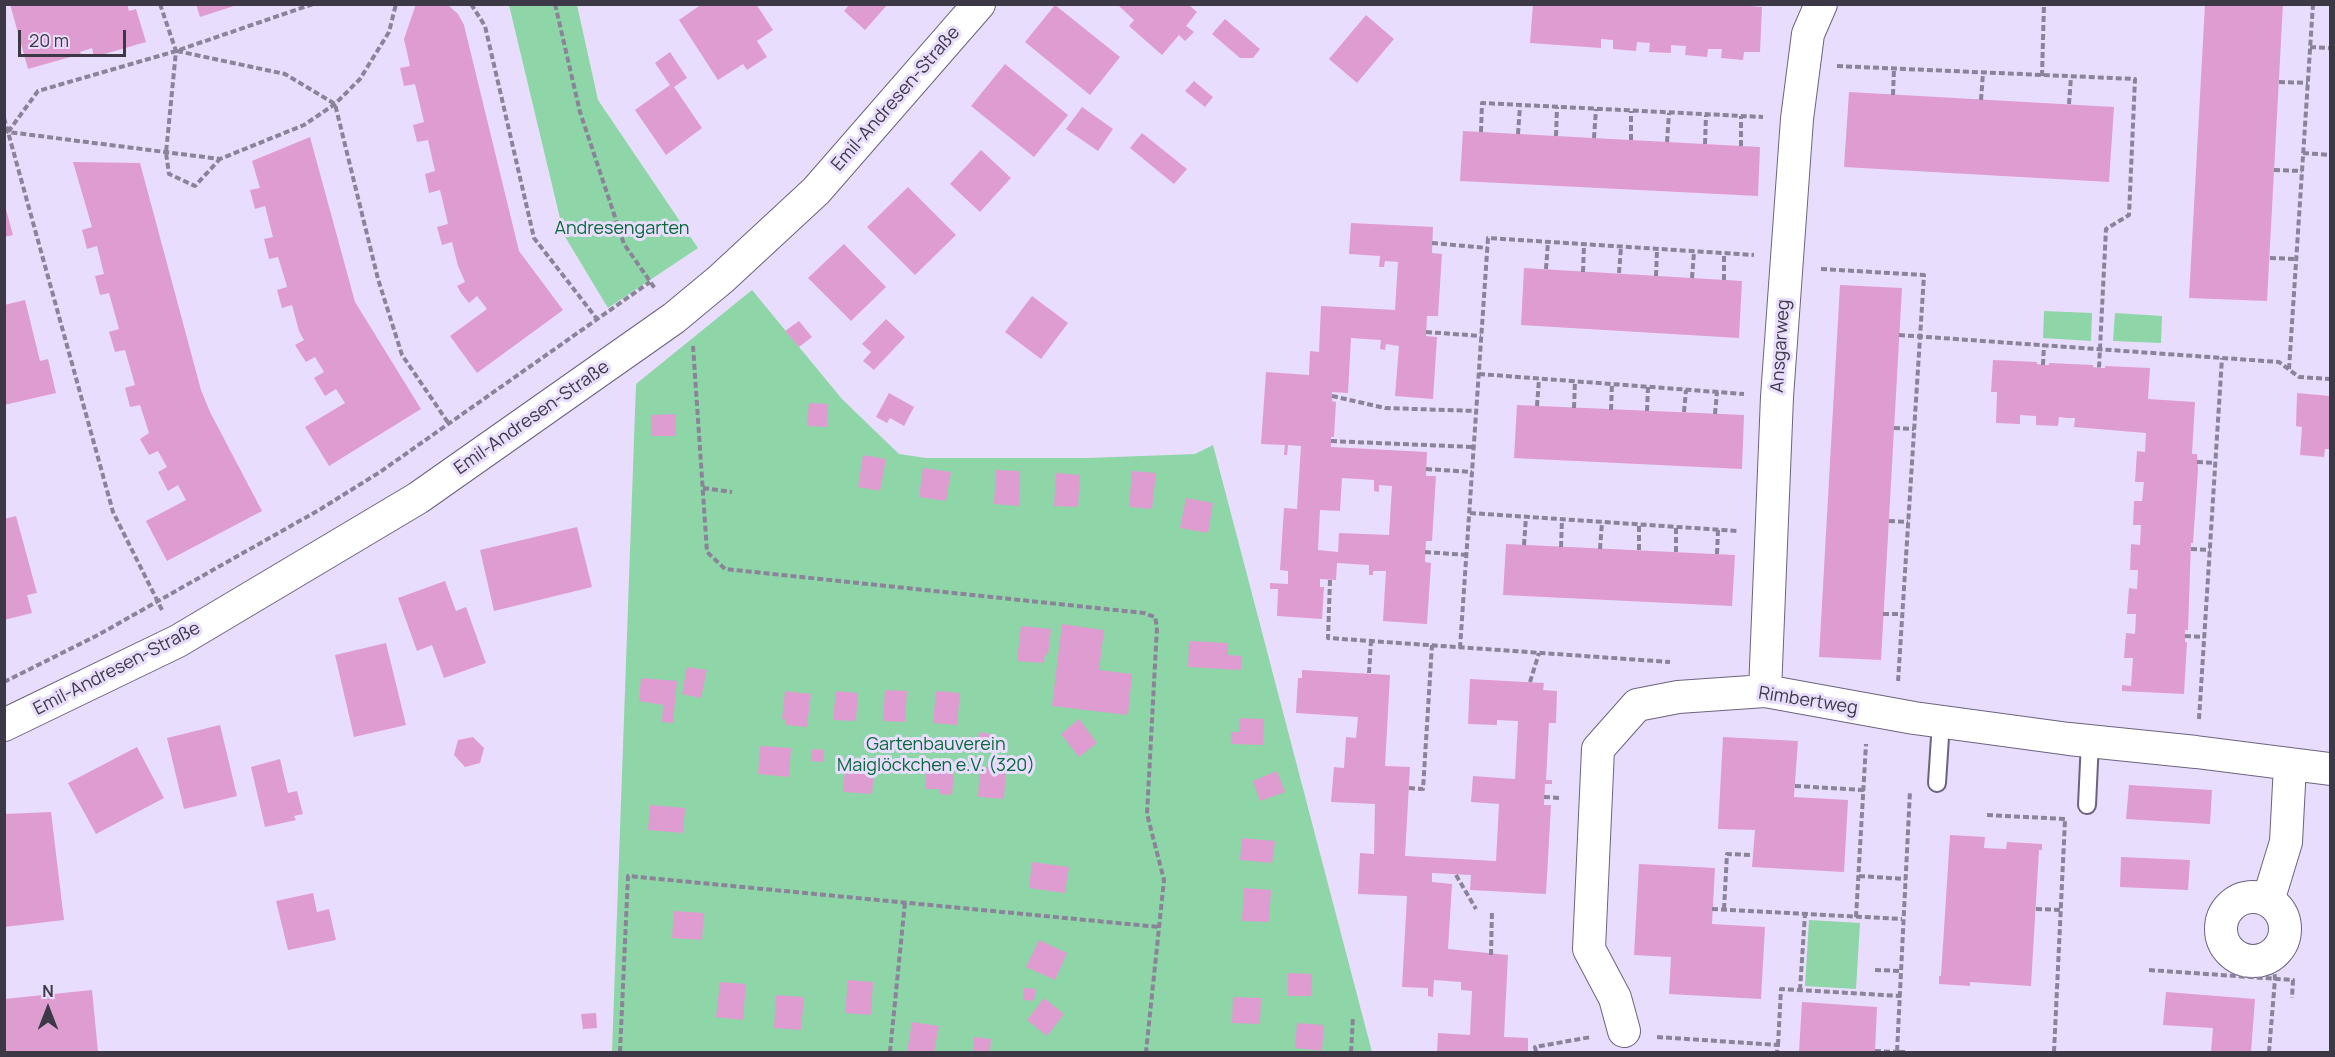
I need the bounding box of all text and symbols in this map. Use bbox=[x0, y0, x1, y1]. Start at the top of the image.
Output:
scale bar bbox=[21, 18, 129, 56]
street label: Emil-Andresen-Straße bbox=[827, 22, 965, 176]
text: 20 m bbox=[29, 28, 69, 52]
park label: Andresengarten bbox=[555, 218, 689, 240]
street label: Ansgarweg bbox=[1767, 299, 1795, 393]
street label: Emil-Andresen-Straße bbox=[450, 356, 614, 480]
street label: Emil-Andresen-Straße bbox=[30, 618, 204, 720]
street label: Rimbertweg bbox=[1757, 682, 1859, 720]
park label: Gartenbauverein Maiglöckchen e.V. (320) bbox=[837, 734, 1035, 777]
north arrow bbox=[18, 979, 78, 1039]
text: N bbox=[42, 980, 54, 1002]

